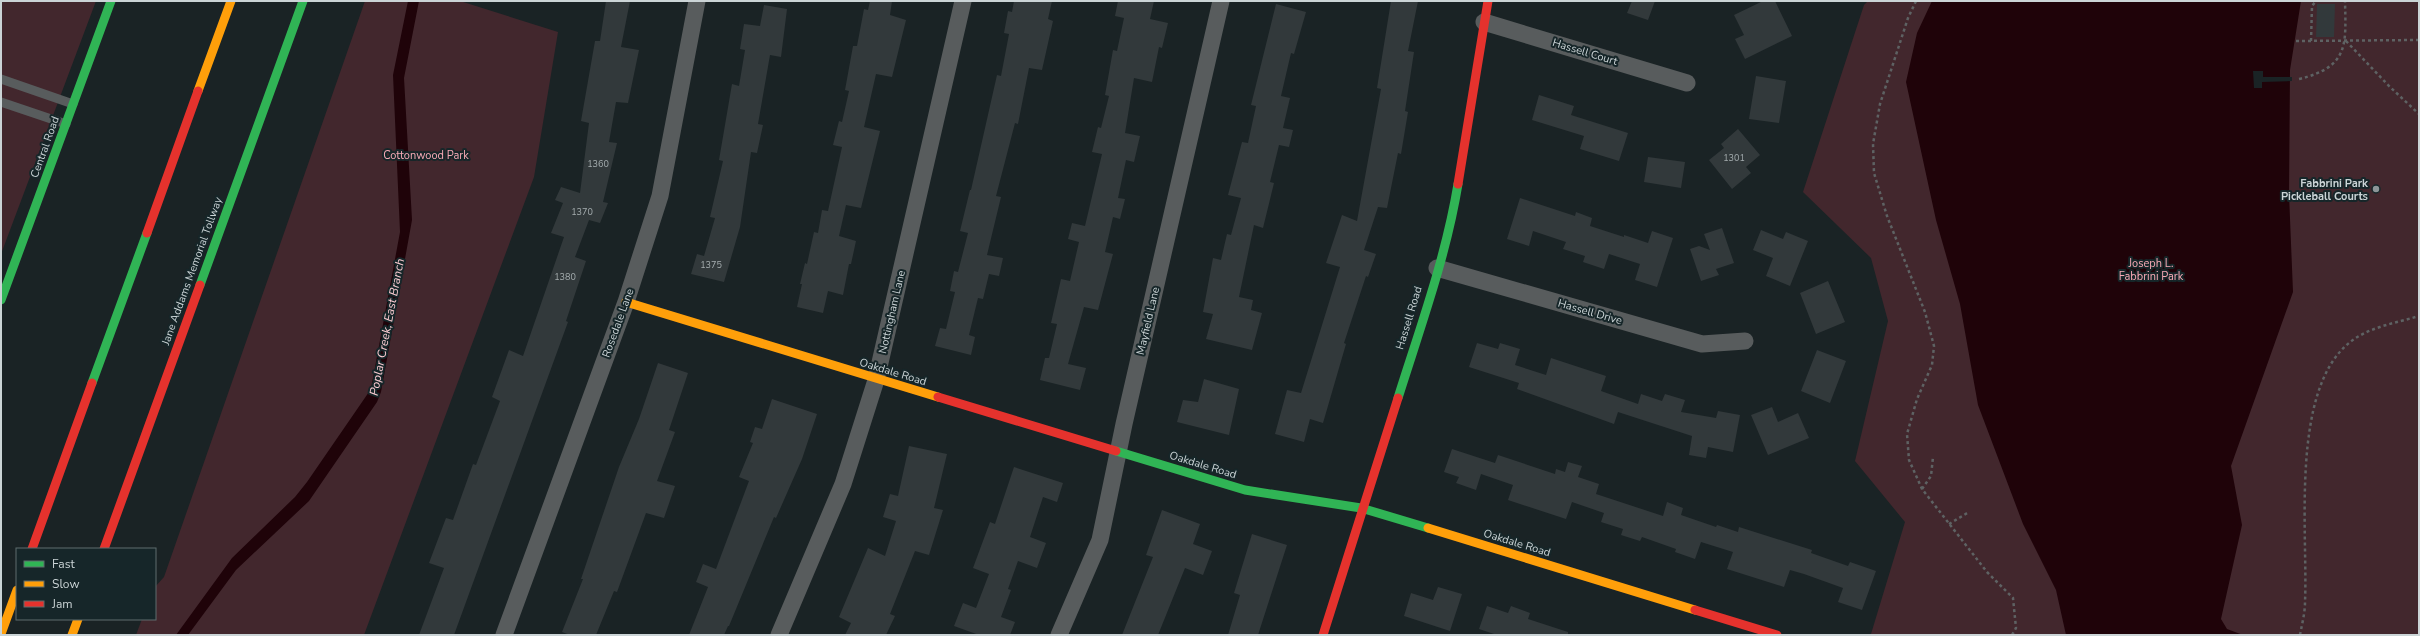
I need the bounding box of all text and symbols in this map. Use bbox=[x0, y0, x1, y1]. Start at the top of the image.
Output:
street label: Hassell Court bbox=[1551, 35, 1620, 69]
street label: Central Road bbox=[27, 114, 63, 180]
park label: Cottonwood Park bbox=[383, 148, 469, 163]
house number: 1301 bbox=[1723, 152, 1745, 164]
house number: 1360 bbox=[587, 158, 609, 170]
place label: Fabbrini Park Pickleball Courts bbox=[2281, 176, 2369, 204]
marker: Fabbrini Park Pickleball Courts bbox=[2371, 184, 2381, 194]
street label: Jane Addams Memorial Tollway bbox=[158, 195, 226, 348]
house number: 1370 bbox=[571, 206, 593, 218]
park label: Joseph L. Fabbrini Park bbox=[2119, 256, 2184, 284]
water label: Poplar Creek, East Branch bbox=[366, 257, 408, 397]
house number: 1375 bbox=[700, 259, 722, 271]
street label: Nottingham Lane bbox=[875, 269, 909, 355]
house number: 1380 bbox=[554, 271, 576, 283]
street label: Hassell Road bbox=[1392, 284, 1426, 352]
street label: Mayfield Lane bbox=[1133, 285, 1163, 356]
street label: Rosedale Lane bbox=[599, 286, 637, 360]
street label: Hassell Drive bbox=[1556, 296, 1624, 328]
street label: Oakdale Road bbox=[858, 355, 928, 389]
street label: Oakdale Road bbox=[1168, 448, 1238, 482]
street label: Oakdale Road bbox=[1482, 526, 1552, 560]
legend bbox=[16, 548, 156, 620]
text: Fast bbox=[52, 556, 75, 572]
text: Slow bbox=[52, 576, 80, 592]
text: Jam bbox=[51, 596, 73, 612]

